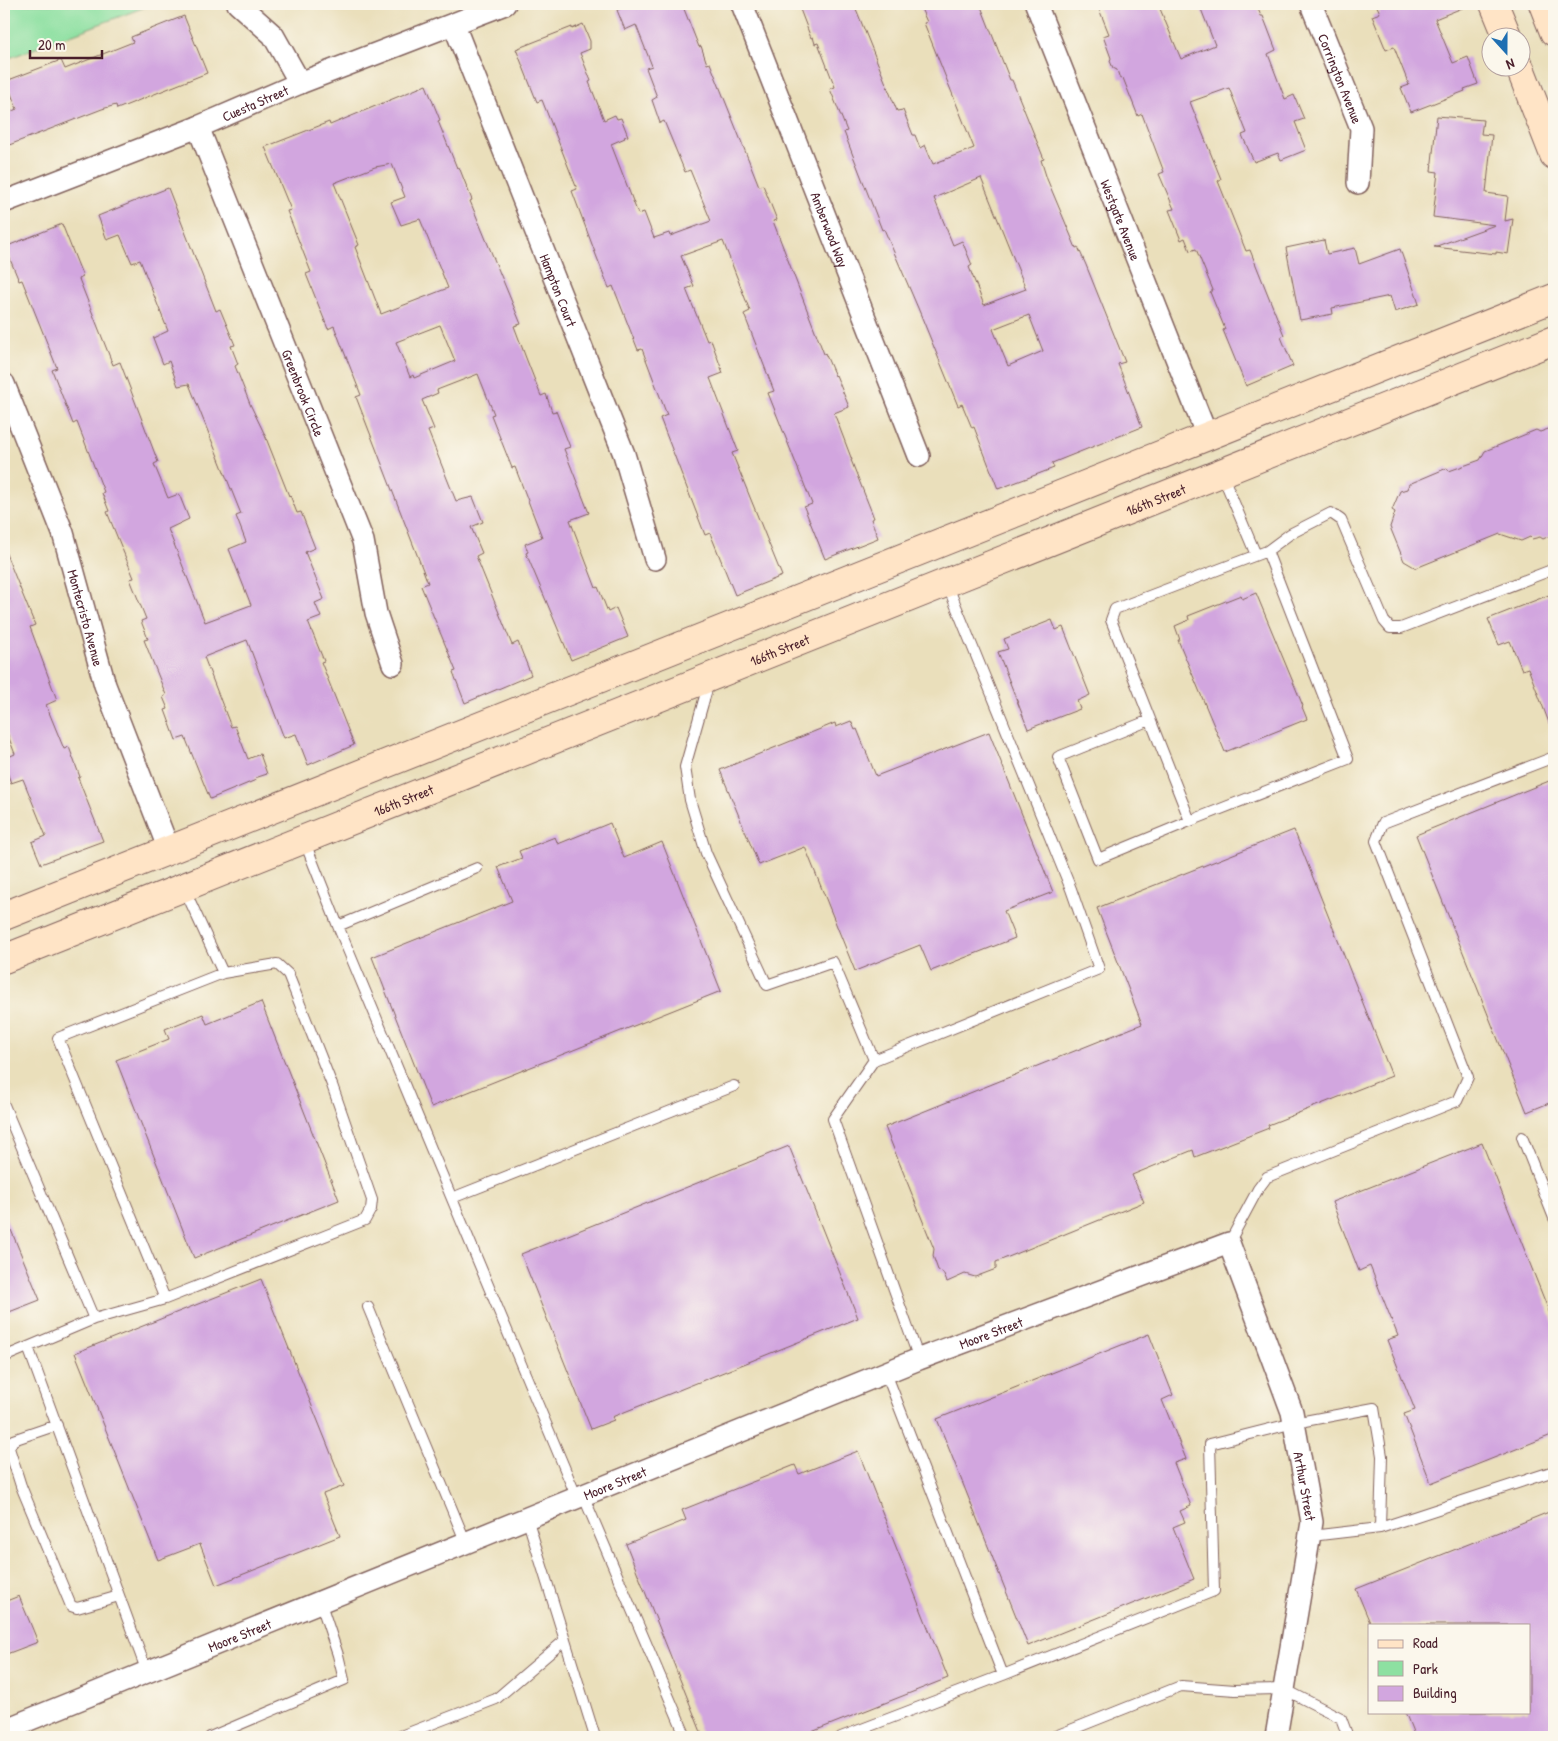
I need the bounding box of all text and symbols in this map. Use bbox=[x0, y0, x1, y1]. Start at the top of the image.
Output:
scale bar bbox=[30, 28, 102, 60]
north arrow bbox=[1480, 28, 1530, 78]
street label: Corrington Avenue bbox=[1314, 30, 1368, 126]
text: 20 m bbox=[38, 34, 65, 55]
text: N bbox=[1503, 54, 1518, 75]
street label: Cuesta Street bbox=[219, 80, 291, 125]
street label: Westgate Avenue bbox=[1097, 177, 1146, 263]
street label: Amberwood Way bbox=[807, 189, 854, 270]
street label: Hampton Court bbox=[536, 251, 582, 329]
street label: Greenbrook Circle bbox=[278, 346, 330, 439]
street label: 166th Street bbox=[1123, 479, 1188, 520]
street label: Montecristo Avenue bbox=[64, 567, 109, 668]
street label: 166th Street bbox=[747, 629, 812, 670]
street label: 166th Street bbox=[371, 779, 436, 820]
street label: Moore Street bbox=[956, 1312, 1025, 1353]
street label: Arthur Street bbox=[1290, 1450, 1321, 1522]
street label: Moore Street bbox=[580, 1461, 649, 1504]
street label: Moore Street bbox=[205, 1613, 274, 1656]
legend bbox=[1368, 1624, 1530, 1714]
text: Road bbox=[1413, 1632, 1438, 1653]
text: Park bbox=[1413, 1658, 1438, 1679]
text: Building bbox=[1413, 1682, 1457, 1703]

